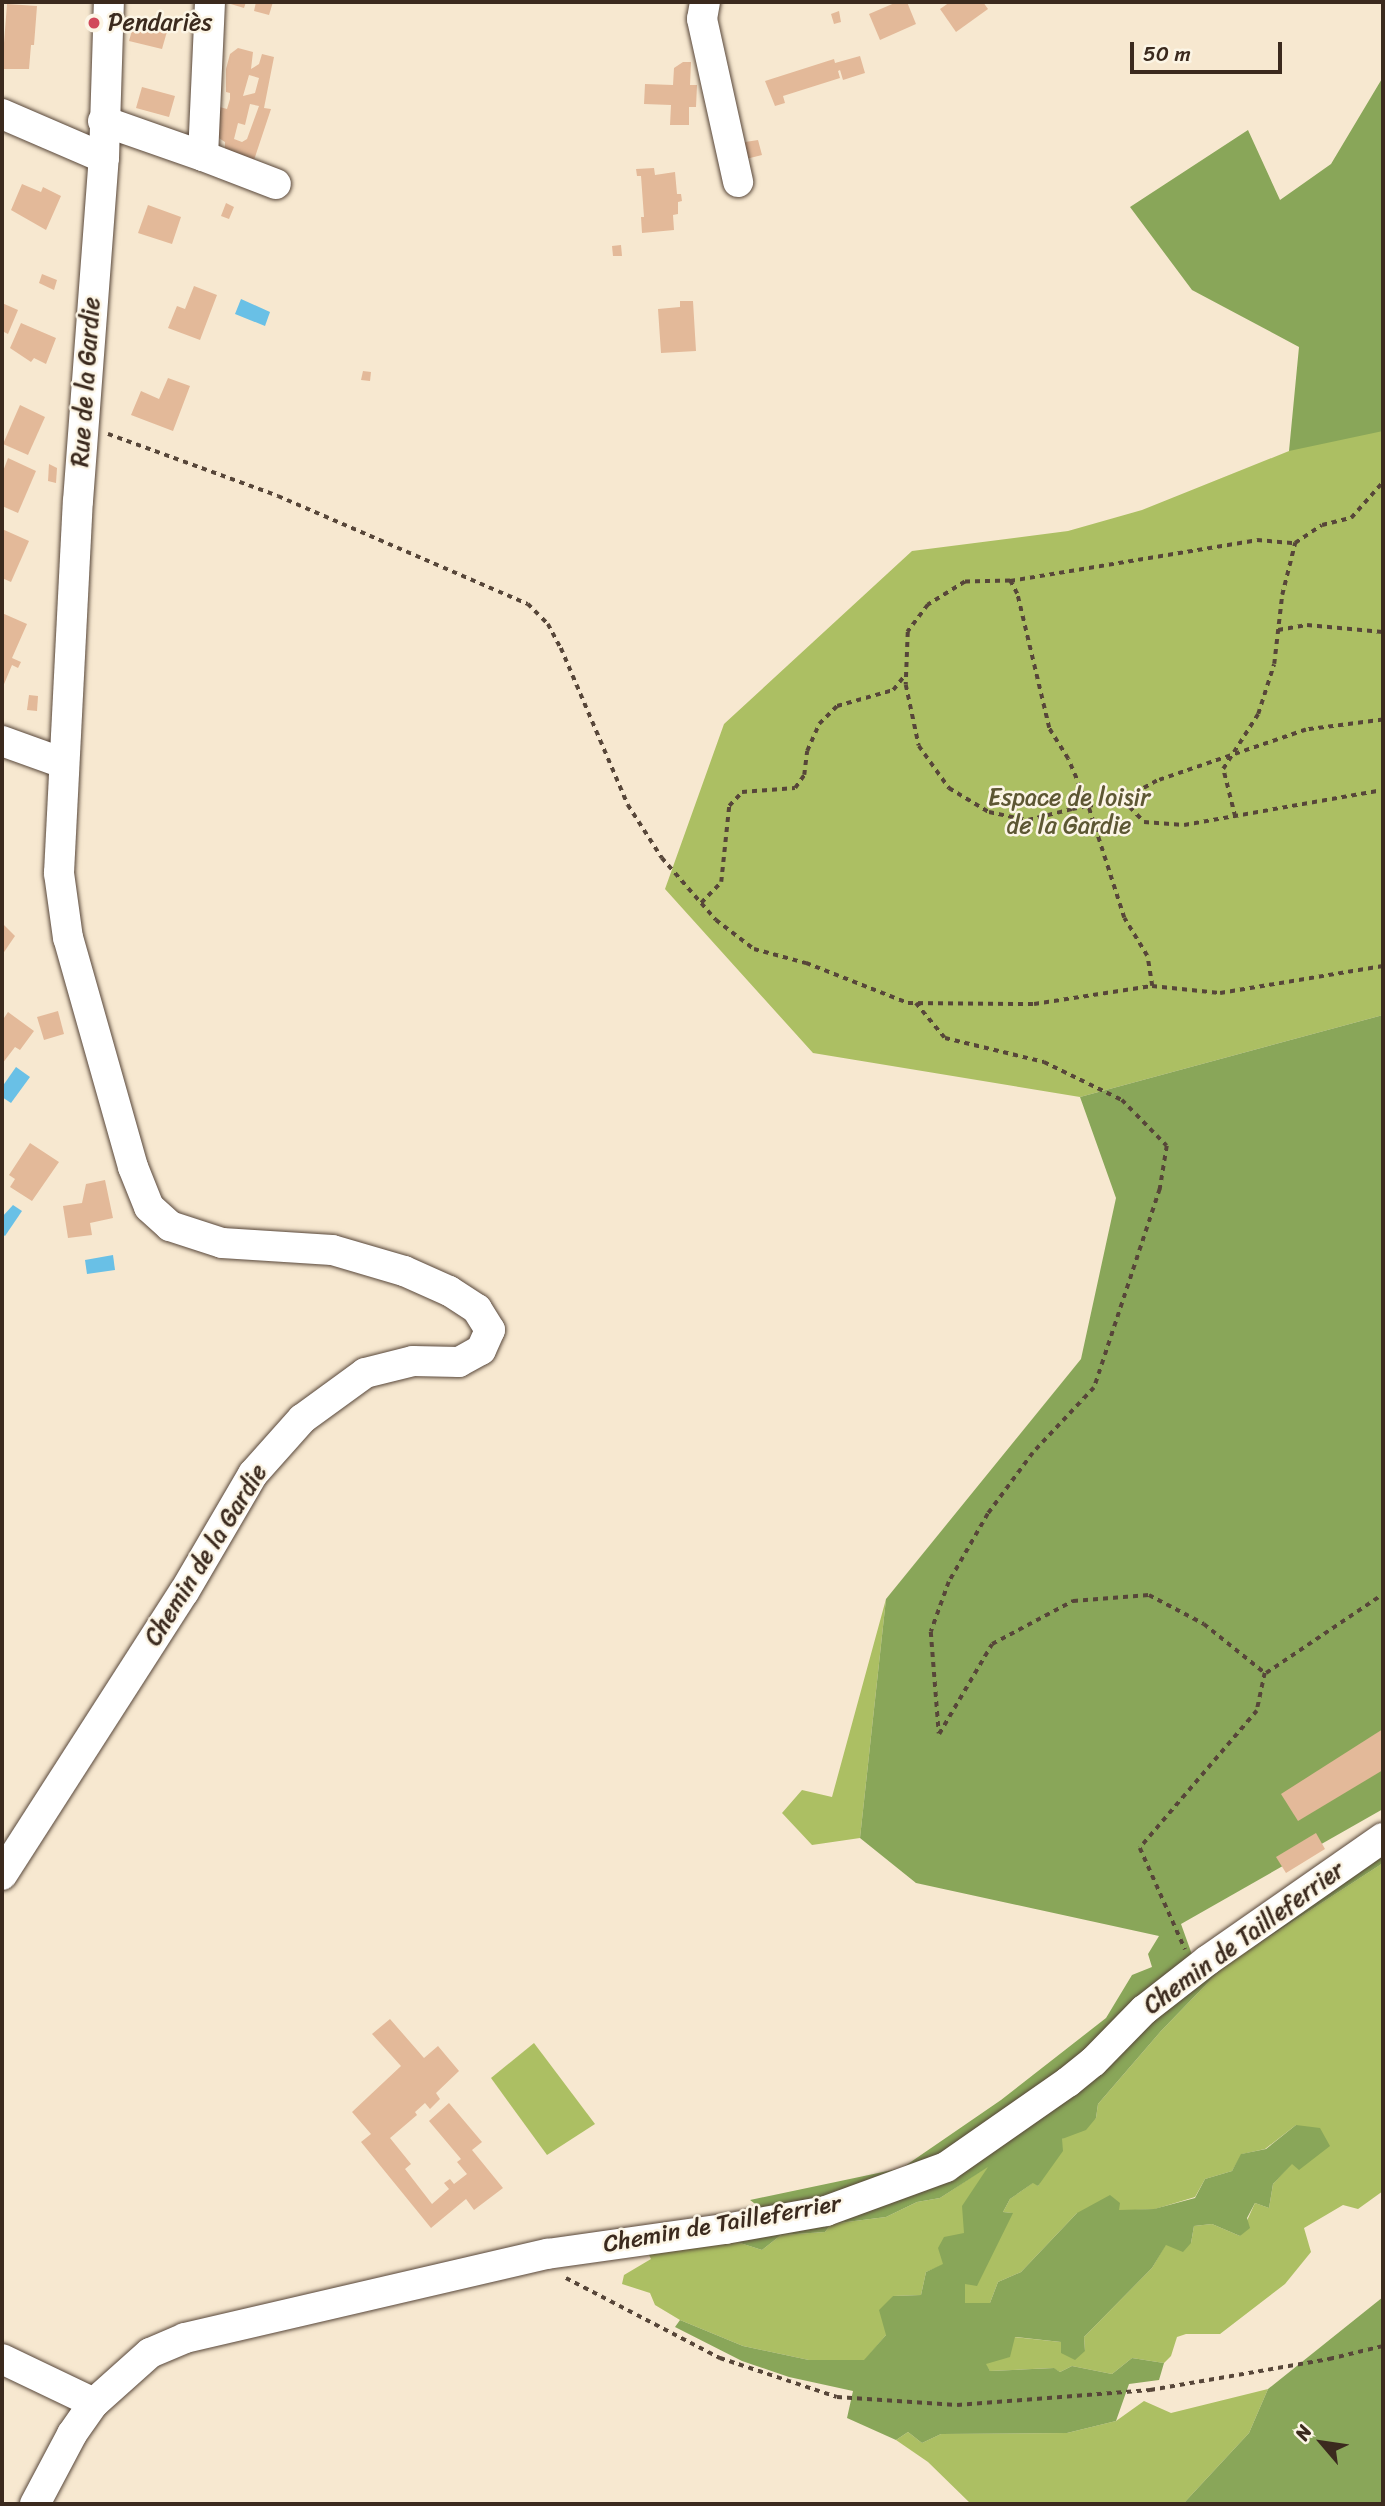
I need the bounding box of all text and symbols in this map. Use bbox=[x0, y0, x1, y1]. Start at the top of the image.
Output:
place label: Pendariès bbox=[108, 9, 212, 37]
marker: Pendariès bbox=[86, 15, 102, 31]
scale bar bbox=[1133, 28, 1285, 72]
text: 50 m bbox=[1143, 35, 1191, 73]
street label: Rue de la Gardie bbox=[66, 296, 106, 468]
park label: Espace de loisir de la Gardie bbox=[987, 784, 1151, 840]
street label: Chemin de la Gardie bbox=[139, 1459, 273, 1651]
street label: Chemin de Tailleferrier bbox=[1138, 1856, 1350, 2020]
street label: Chemin de Tailleferrier bbox=[601, 2189, 843, 2259]
north arrow bbox=[1287, 2408, 1357, 2478]
text: N bbox=[1286, 2419, 1321, 2446]

